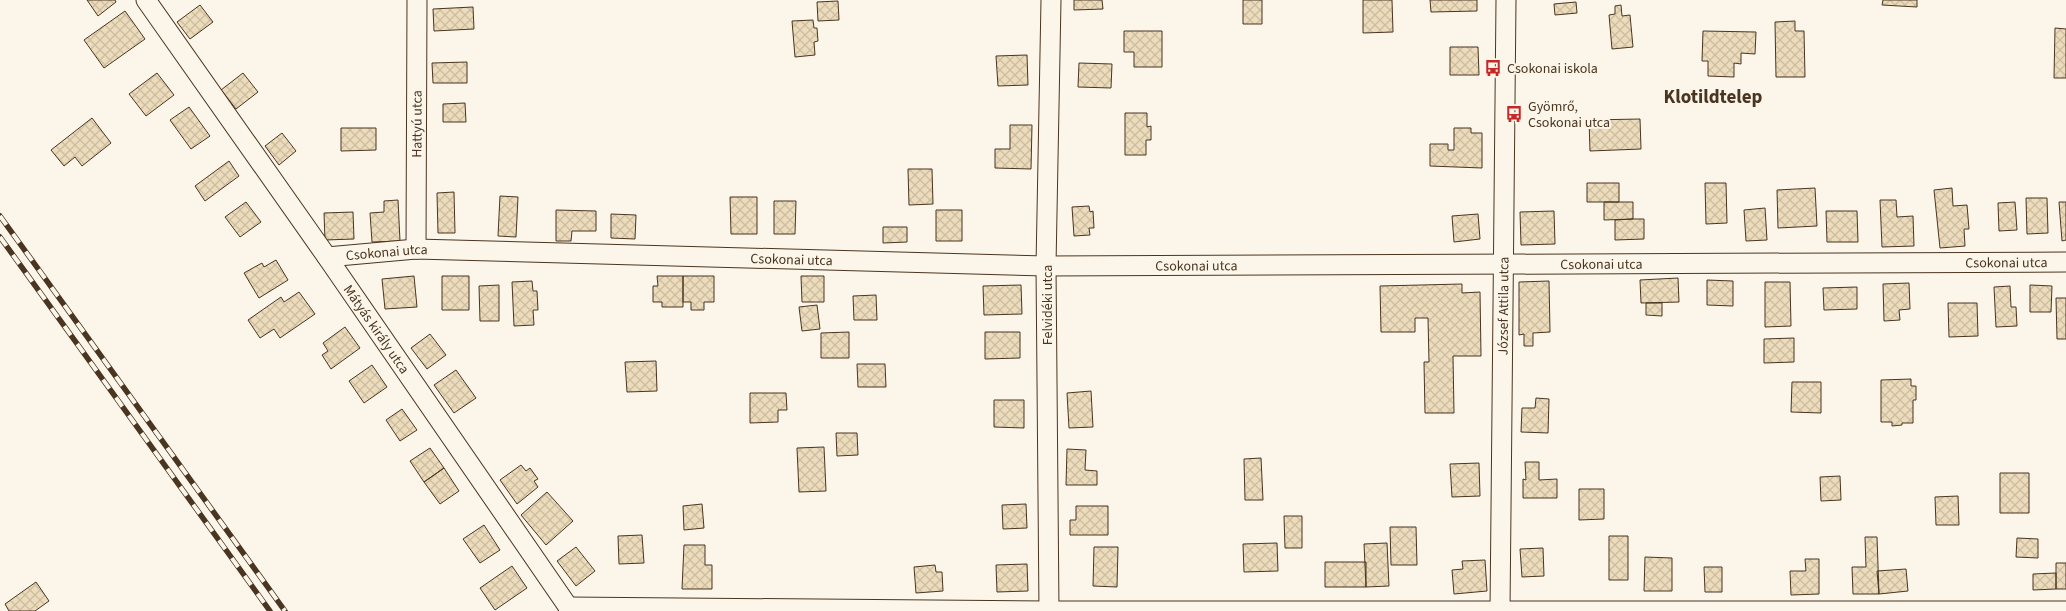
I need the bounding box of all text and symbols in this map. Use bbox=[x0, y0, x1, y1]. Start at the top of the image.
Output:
bus stop icon: Csokonai iskola bbox=[1483, 58, 1503, 78]
place label: Csokonai iskola bbox=[1507, 59, 1598, 79]
district label: Klotildtelep bbox=[1664, 84, 1763, 111]
street label: Hattyú utca bbox=[407, 90, 428, 158]
place label: Gyömrő, Csokonai utca bbox=[1528, 97, 1610, 133]
bus stop icon: Gyömrő, Csokonai utca bbox=[1504, 104, 1524, 124]
street label: Csokonai utca bbox=[345, 240, 428, 266]
street label: Csokonai utca bbox=[750, 249, 833, 271]
street label: Csokonai utca bbox=[1965, 253, 2048, 273]
street label: Csokonai utca bbox=[1560, 255, 1643, 275]
street label: Csokonai utca bbox=[1155, 256, 1238, 277]
street label: József Attila utca bbox=[1494, 256, 1514, 356]
street label: Felvidéki utca bbox=[1038, 265, 1058, 345]
street label: Mátyás király utca bbox=[338, 281, 414, 378]

